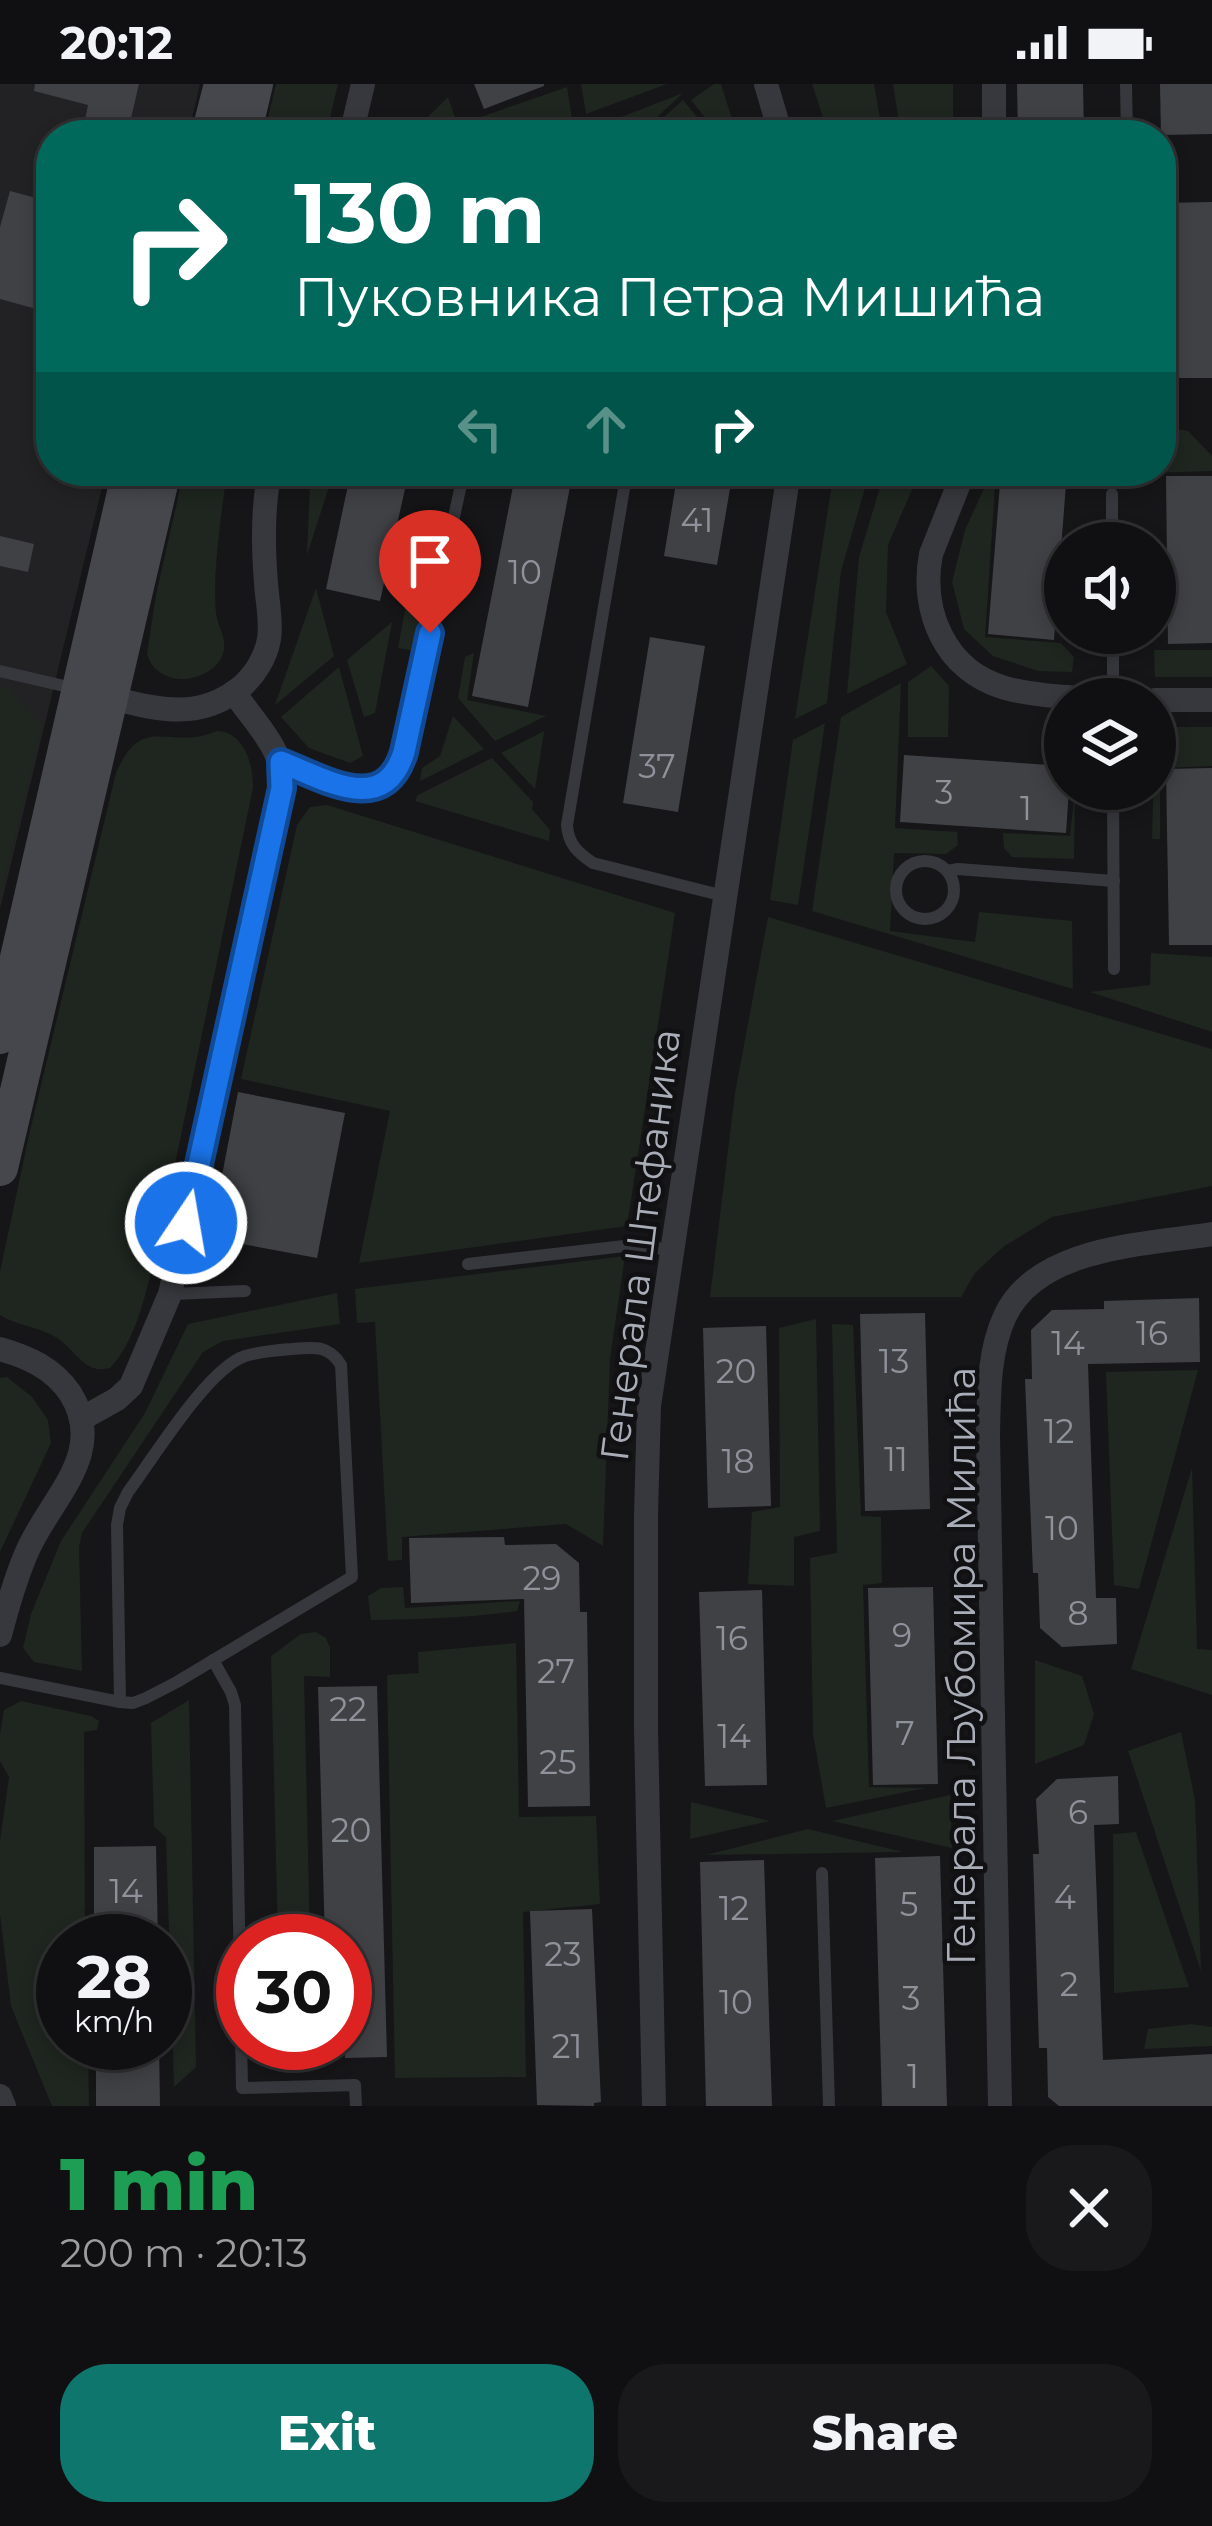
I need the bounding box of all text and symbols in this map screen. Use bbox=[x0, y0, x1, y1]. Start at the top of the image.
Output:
text: 20:12 bbox=[60, 15, 173, 70]
text: 130 m bbox=[294, 162, 546, 264]
icon: right bbox=[96, 168, 252, 324]
text: Пуковника Петра Мишића bbox=[294, 264, 1045, 330]
icon: left bbox=[447, 396, 513, 462]
icon: ahead bbox=[573, 396, 639, 462]
icon: right bbox=[699, 396, 765, 462]
house number: 41 bbox=[681, 500, 713, 540]
pin bbox=[379, 510, 481, 633]
map controls bbox=[1044, 522, 1176, 810]
button: sound bbox=[1044, 522, 1176, 654]
icon: arrive bbox=[397, 528, 463, 594]
house number: 10 bbox=[508, 552, 542, 592]
button: layers bbox=[1044, 678, 1176, 810]
house number: 37 bbox=[638, 746, 676, 786]
house number: 3 bbox=[935, 772, 953, 812]
house number: 1 bbox=[1020, 788, 1032, 828]
street label: Генерала Штефаника bbox=[590, 1026, 690, 1464]
position arrow bbox=[123, 1160, 249, 1286]
house number: 16 bbox=[1136, 1313, 1168, 1353]
house number: 14 bbox=[1051, 1323, 1085, 1363]
house number: 13 bbox=[879, 1341, 909, 1381]
house number: 20 bbox=[716, 1351, 756, 1391]
street label: Генерала Љубомира Милића bbox=[937, 1367, 985, 1965]
house number: 12 bbox=[1044, 1411, 1074, 1451]
house number: 11 bbox=[884, 1439, 908, 1479]
house number: 18 bbox=[722, 1441, 754, 1481]
house number: 10 bbox=[1045, 1508, 1079, 1548]
house number: 29 bbox=[523, 1558, 561, 1598]
house number: 8 bbox=[1067, 1593, 1089, 1633]
house number: 9 bbox=[892, 1615, 912, 1655]
house number: 16 bbox=[716, 1618, 748, 1658]
house number: 27 bbox=[537, 1651, 575, 1691]
house number: 22 bbox=[329, 1689, 367, 1729]
house number: 7 bbox=[895, 1713, 915, 1753]
house number: 14 bbox=[717, 1716, 751, 1756]
house number: 25 bbox=[539, 1742, 577, 1782]
house number: 6 bbox=[1068, 1792, 1088, 1832]
house number: 20 bbox=[331, 1810, 371, 1850]
house number: 14 bbox=[109, 1871, 143, 1911]
house number: 4 bbox=[1054, 1877, 1076, 1917]
house number: 5 bbox=[900, 1884, 918, 1924]
house number: 12 bbox=[719, 1888, 749, 1928]
speed limit sign: 30 bbox=[216, 1914, 372, 2070]
house number: 23 bbox=[544, 1934, 582, 1974]
text: 28 bbox=[77, 1940, 152, 2013]
house number: 2 bbox=[1060, 1964, 1078, 2004]
house number: 3 bbox=[902, 1978, 920, 2018]
house number: 10 bbox=[719, 1982, 753, 2022]
text: km/h bbox=[74, 2003, 154, 2040]
house number: 21 bbox=[552, 2026, 582, 2066]
house number: 1 bbox=[907, 2056, 919, 2096]
text: 1 min bbox=[60, 2140, 258, 2228]
button: close bbox=[1026, 2145, 1152, 2271]
text: 200 m · 20:13 bbox=[60, 2229, 308, 2277]
button: Exit bbox=[60, 2364, 594, 2502]
button: Share bbox=[618, 2364, 1152, 2502]

